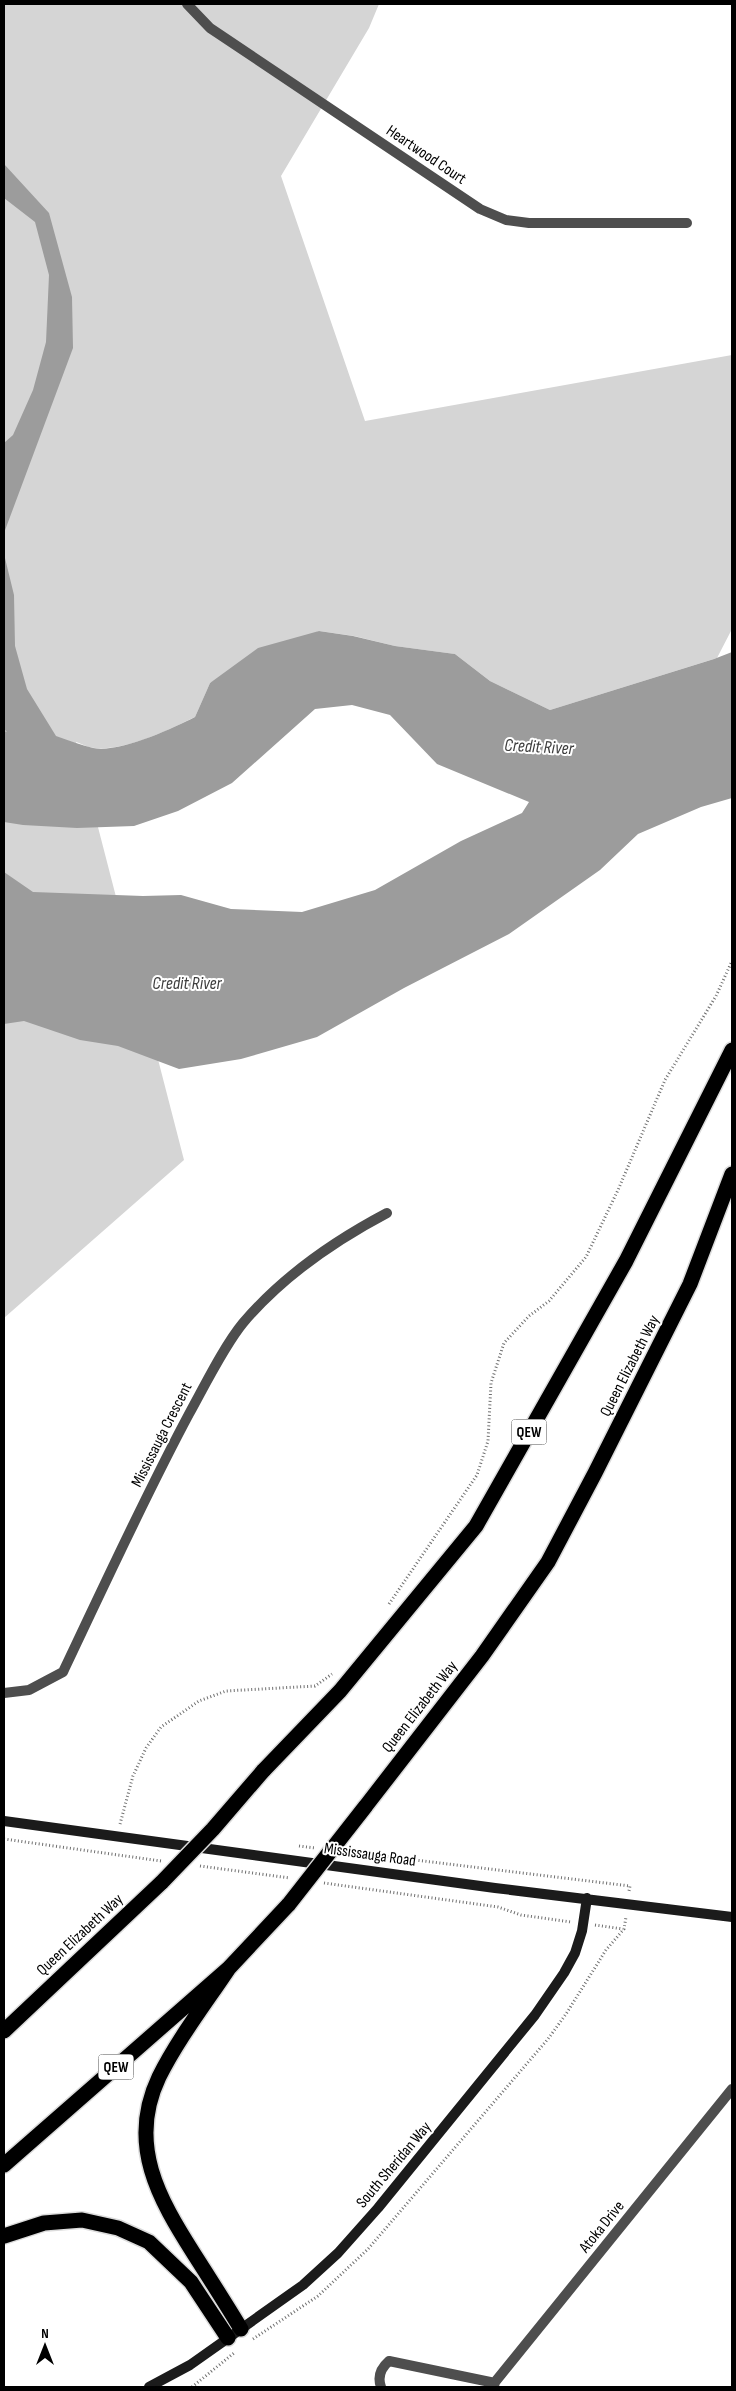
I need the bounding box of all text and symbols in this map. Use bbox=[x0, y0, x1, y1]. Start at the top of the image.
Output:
street label: Heartwood Court bbox=[382, 121, 470, 189]
water label: Credit River bbox=[504, 735, 575, 759]
water label: Credit River bbox=[152, 973, 223, 994]
street label: Queen Elizabeth Way bbox=[596, 1312, 664, 1420]
street label: Mississauga Crescent bbox=[128, 1380, 197, 1490]
road number: QEW bbox=[512, 1420, 546, 1444]
street label: Queen Elizabeth Way bbox=[378, 1657, 462, 1757]
street label: Mississauga Road bbox=[323, 1839, 417, 1871]
street label: Queen Elizabeth Way bbox=[33, 1890, 127, 1980]
road number: QEW bbox=[98, 2054, 134, 2080]
street label: South Sheridan Way bbox=[352, 2118, 436, 2212]
street label: Atoka Drive bbox=[575, 2197, 629, 2257]
north arrow bbox=[20, 2321, 70, 2371]
text: N bbox=[41, 2325, 49, 2342]

